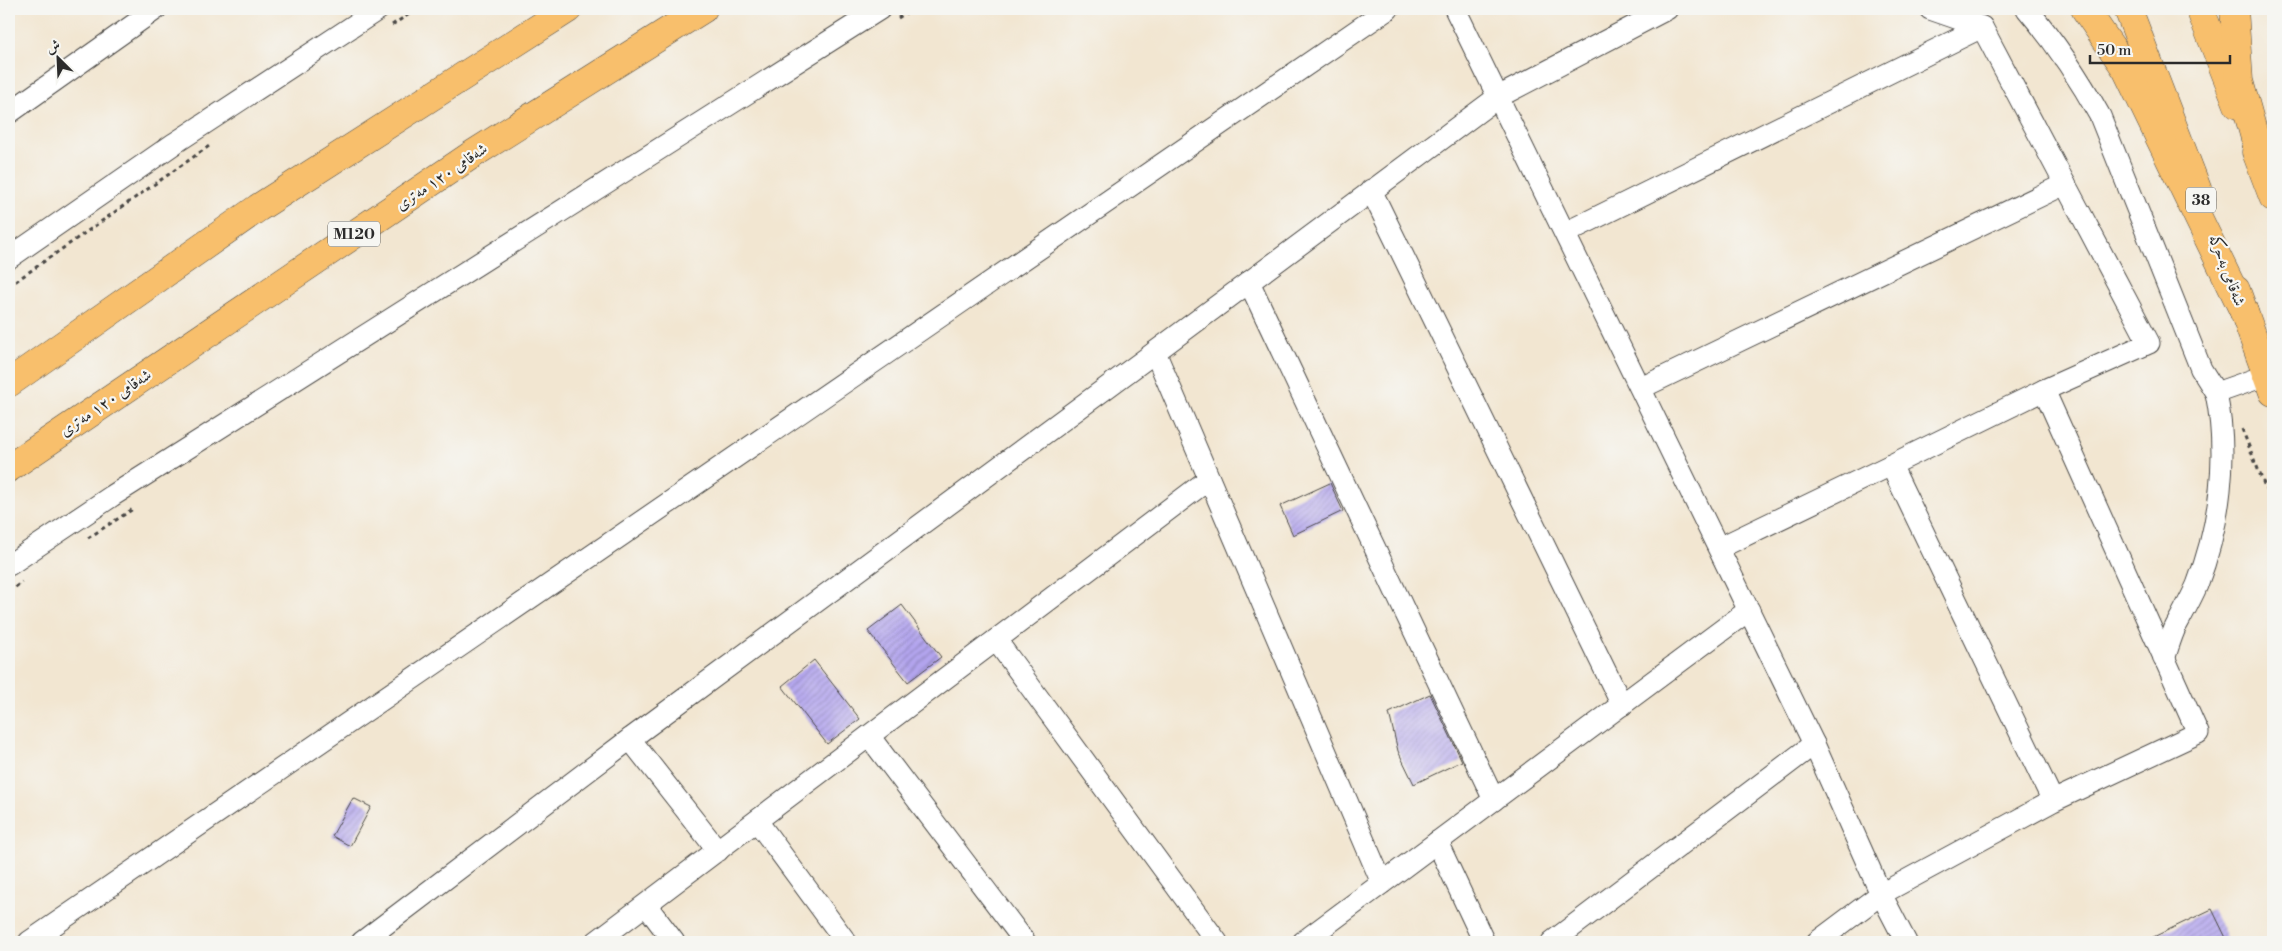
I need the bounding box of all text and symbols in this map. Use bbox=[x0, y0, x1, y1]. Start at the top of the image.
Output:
north arrow bbox=[32, 32, 82, 82]
scale bar bbox=[2090, 32, 2230, 64]
text: ش bbox=[43, 36, 63, 58]
text: 50 m bbox=[2097, 41, 2131, 60]
street label: شەقامی ١٢٠ مەتری bbox=[392, 139, 491, 215]
road number: 38 bbox=[2186, 188, 2216, 212]
road number: M120 bbox=[328, 222, 380, 246]
street label: شەقامی بەحرکە bbox=[2204, 232, 2250, 309]
street label: شەقامی ١٢٠ مەتری bbox=[56, 365, 155, 441]

